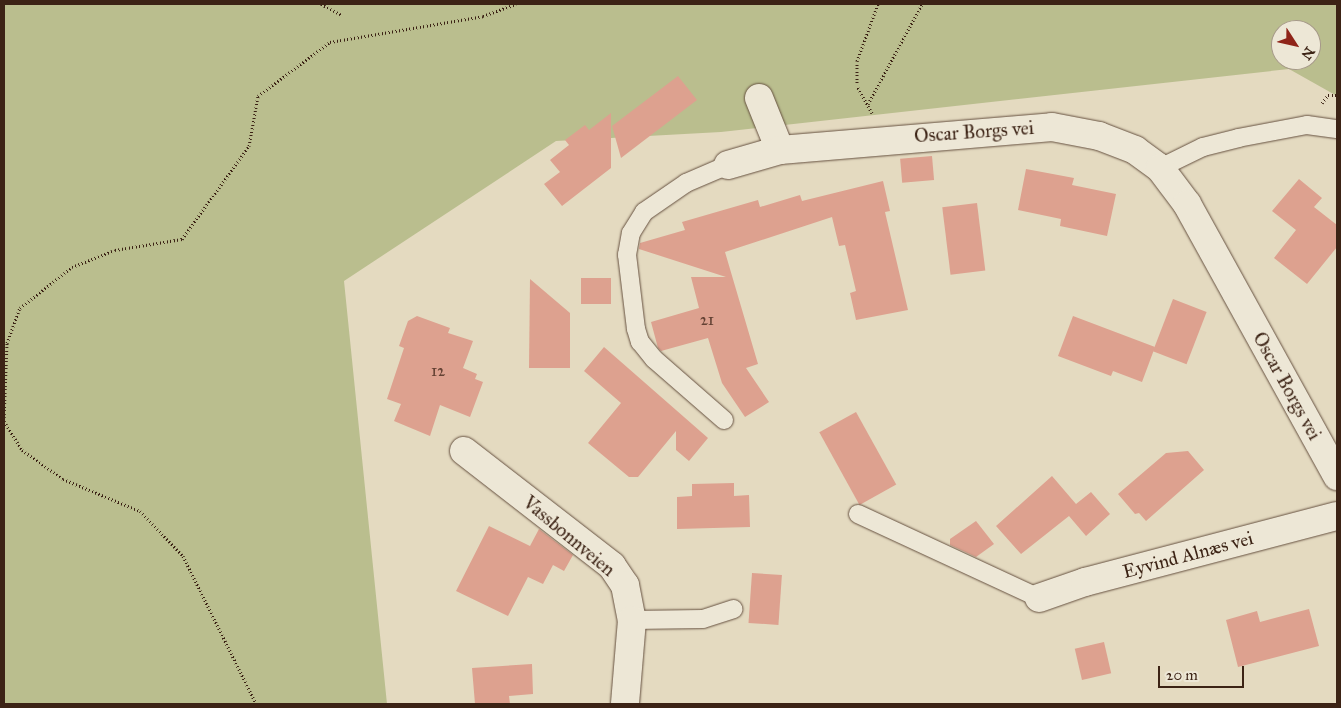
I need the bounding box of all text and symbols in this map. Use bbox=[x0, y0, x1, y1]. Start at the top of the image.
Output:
north arrow bbox=[1271, 20, 1321, 70]
text: N bbox=[1298, 44, 1318, 63]
street label: Oscar Borgs vei bbox=[913, 116, 1035, 148]
house number: 21 bbox=[700, 310, 714, 330]
street label: Oscar Borgs vei bbox=[1248, 328, 1326, 444]
house number: 12 bbox=[431, 361, 445, 381]
street label: Vassbonnveien bbox=[518, 491, 620, 581]
street label: Eyvind Alnæs vei bbox=[1120, 527, 1256, 583]
scale bar bbox=[1161, 656, 1247, 688]
text: 20 m bbox=[1166, 666, 1198, 684]

